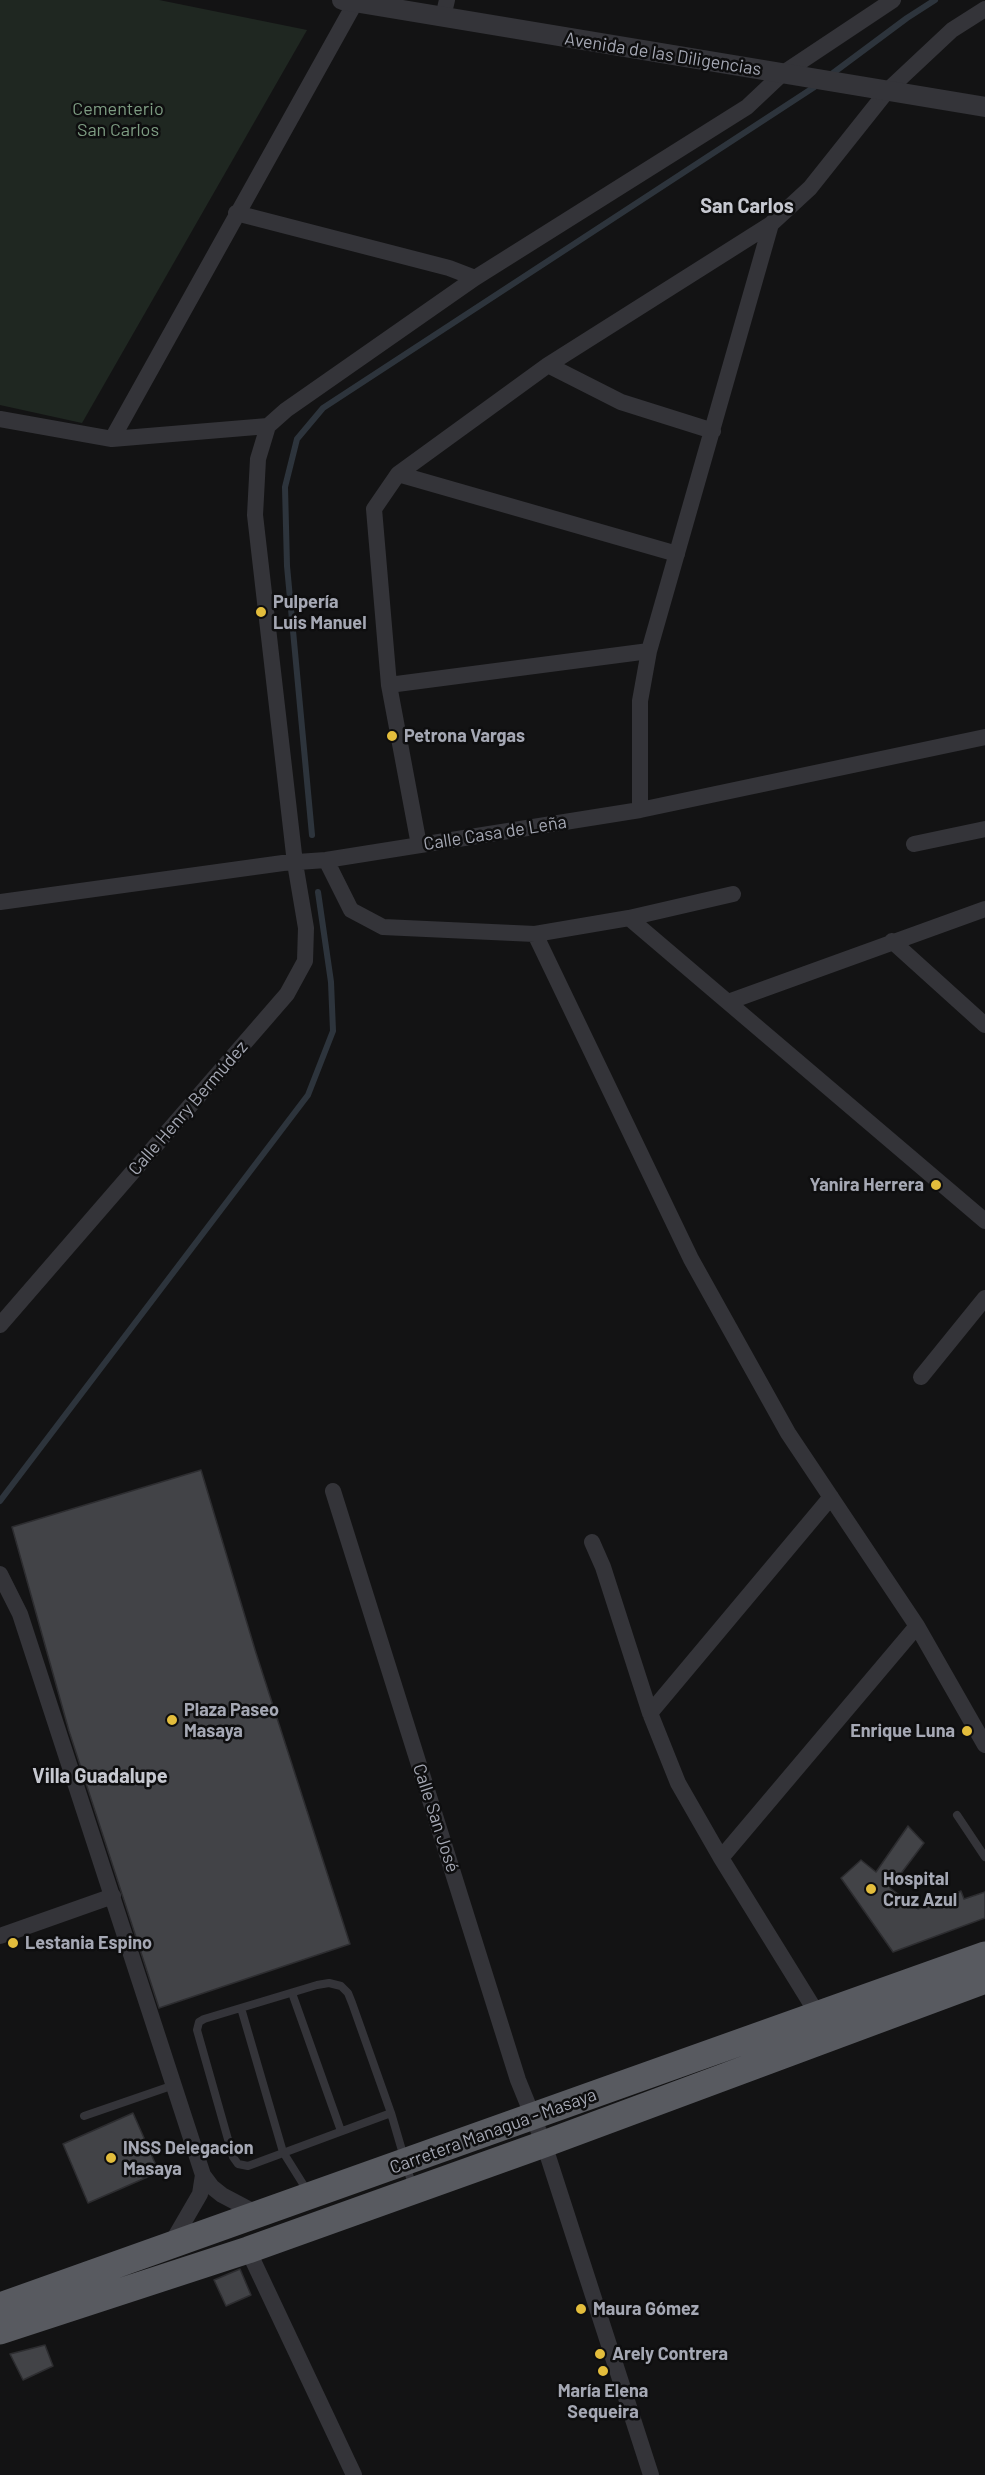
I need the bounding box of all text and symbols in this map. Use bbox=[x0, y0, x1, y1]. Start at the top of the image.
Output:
street label: Avenida de las Diligencias bbox=[563, 28, 763, 80]
park label: Cementerio San Carlos bbox=[72, 98, 164, 140]
district label: San Carlos bbox=[700, 194, 794, 218]
place label: Pulpería Luis Manuel bbox=[273, 591, 367, 634]
marker: Pulpería Luis Manuel bbox=[254, 605, 268, 619]
place label: Petrona Vargas bbox=[404, 725, 525, 747]
marker: Petrona Vargas bbox=[385, 729, 399, 743]
street label: Calle Casa de Leña bbox=[422, 811, 568, 855]
street label: Calle Henry Bermúdez bbox=[124, 1036, 252, 1180]
place label: Yanira Herrera bbox=[809, 1174, 924, 1196]
marker: Yanira Herrera bbox=[929, 1178, 943, 1192]
place label: Plaza Paseo Masaya bbox=[184, 1699, 279, 1742]
marker: Plaza Paseo Masaya bbox=[165, 1713, 179, 1727]
place label: Enrique Luna bbox=[850, 1720, 955, 1742]
marker: Enrique Luna bbox=[960, 1724, 974, 1738]
street label: Calle San José bbox=[408, 1761, 464, 1875]
district label: Villa Guadalupe bbox=[32, 1764, 168, 1788]
place label: Hospital Cruz Azul bbox=[883, 1868, 957, 1910]
marker: Hospital Cruz Azul bbox=[864, 1882, 878, 1896]
place label: Lestania Espino bbox=[25, 1932, 152, 1954]
marker: Lestania Espino bbox=[6, 1936, 20, 1950]
street label: Carretera Managua - Masaya bbox=[387, 2083, 599, 2179]
place label: INSS Delegacion Masaya bbox=[123, 2137, 254, 2180]
marker: INSS Delegacion Masaya bbox=[104, 2151, 118, 2165]
place label: Maura Gómez bbox=[593, 2298, 699, 2320]
marker: Maura Gómez bbox=[574, 2302, 588, 2316]
place label: Arely Contrera bbox=[612, 2343, 728, 2365]
marker: Arely Contrera bbox=[593, 2347, 607, 2361]
marker: María Elena Sequeira bbox=[596, 2364, 610, 2378]
place label: María Elena Sequeira bbox=[558, 2380, 648, 2422]

